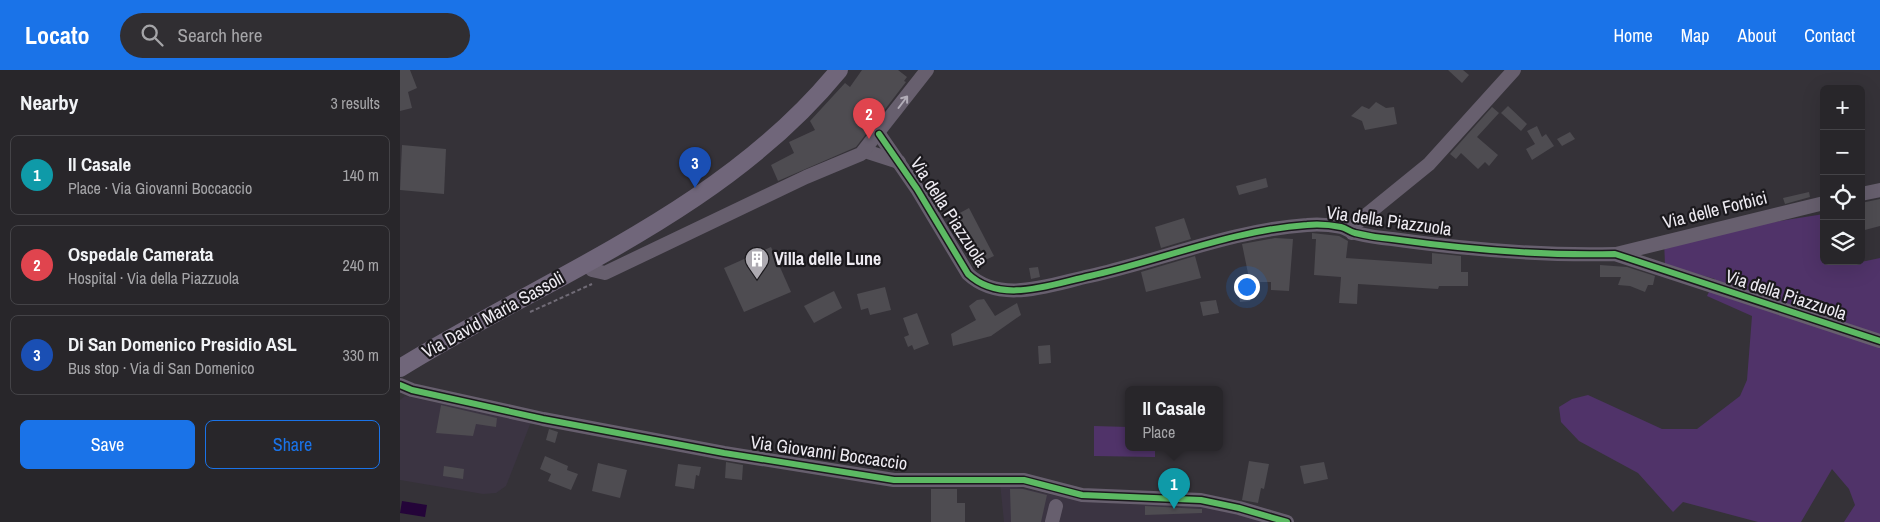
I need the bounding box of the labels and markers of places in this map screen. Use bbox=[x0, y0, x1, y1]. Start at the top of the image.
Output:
pin: 2 bbox=[853, 98, 885, 139]
pin: 3 bbox=[679, 147, 711, 188]
building icon: Villa delle Lune bbox=[744, 246, 770, 280]
place label: Villa delle Lune bbox=[774, 246, 881, 271]
pin: 1 bbox=[1158, 468, 1190, 509]

